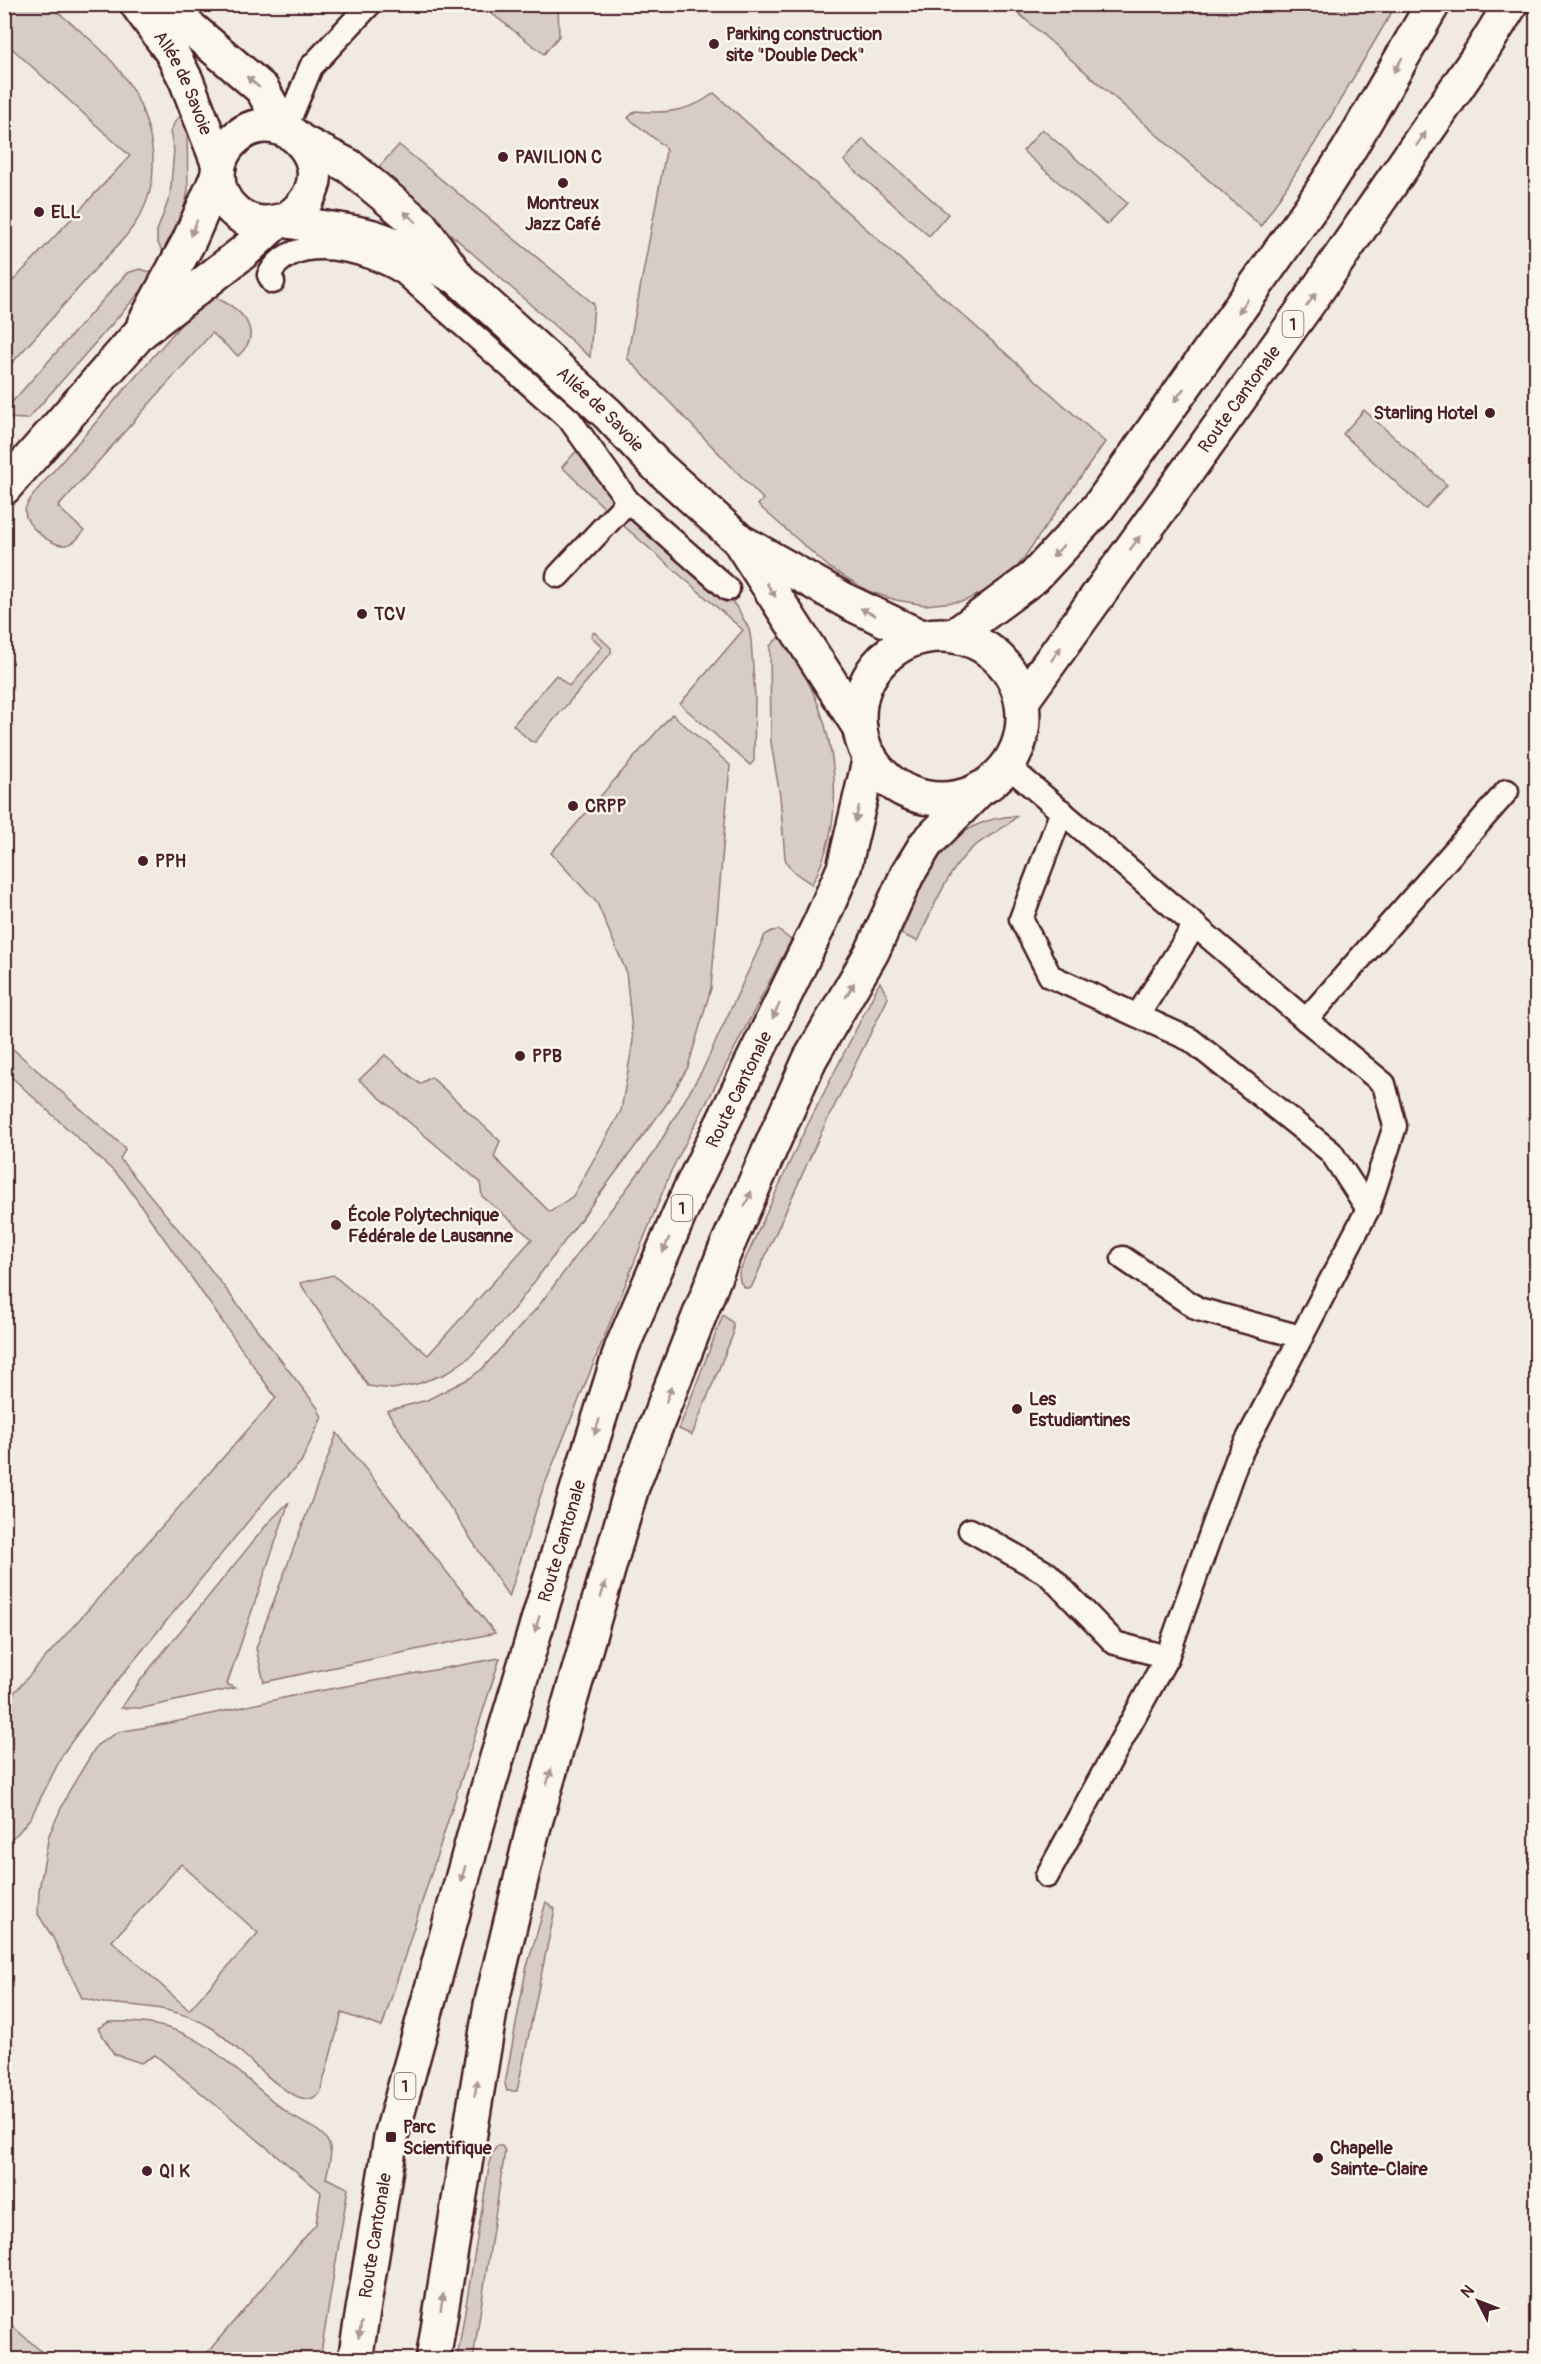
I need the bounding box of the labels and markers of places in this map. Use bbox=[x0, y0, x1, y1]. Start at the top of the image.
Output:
place label: Parking construction site "Double Deck" bbox=[726, 23, 882, 67]
marker: Parking construction site "Double Deck" bbox=[707, 37, 721, 51]
place label: PAVILION C bbox=[515, 146, 602, 169]
marker: PAVILION C bbox=[496, 150, 510, 164]
marker: Montreux Jazz Café bbox=[556, 176, 570, 190]
place label: Montreux Jazz Café bbox=[525, 192, 601, 236]
place label: ELL bbox=[51, 201, 81, 224]
marker: ELL bbox=[32, 205, 46, 219]
place label: Starling Hotel bbox=[1374, 402, 1478, 425]
marker: Starling Hotel bbox=[1483, 406, 1497, 420]
place label: TCV bbox=[373, 603, 406, 626]
marker: TCV bbox=[355, 607, 369, 621]
place label: CRPP bbox=[585, 795, 626, 818]
marker: CRPP bbox=[566, 799, 580, 813]
place label: PPH bbox=[155, 850, 186, 873]
marker: PPH bbox=[136, 854, 150, 868]
place label: PPB bbox=[532, 1045, 562, 1068]
marker: PPB bbox=[513, 1049, 527, 1063]
place label: École Polytechnique Fédérale de Lausanne bbox=[348, 1204, 514, 1248]
marker: École Polytechnique Fédérale de Lausanne bbox=[329, 1218, 343, 1232]
place label: Les Estudiantines bbox=[1029, 1388, 1131, 1432]
marker: Les Estudiantines bbox=[1010, 1402, 1024, 1416]
place label: Parc Scientifique bbox=[403, 2116, 493, 2160]
marker: Parc Scientifique bbox=[384, 2130, 398, 2144]
place label: Chapelle Sainte-Claire bbox=[1330, 2137, 1429, 2181]
marker: Chapelle Sainte-Claire bbox=[1311, 2151, 1325, 2165]
place label: QI K bbox=[159, 2160, 190, 2183]
marker: QI K bbox=[140, 2164, 154, 2178]

